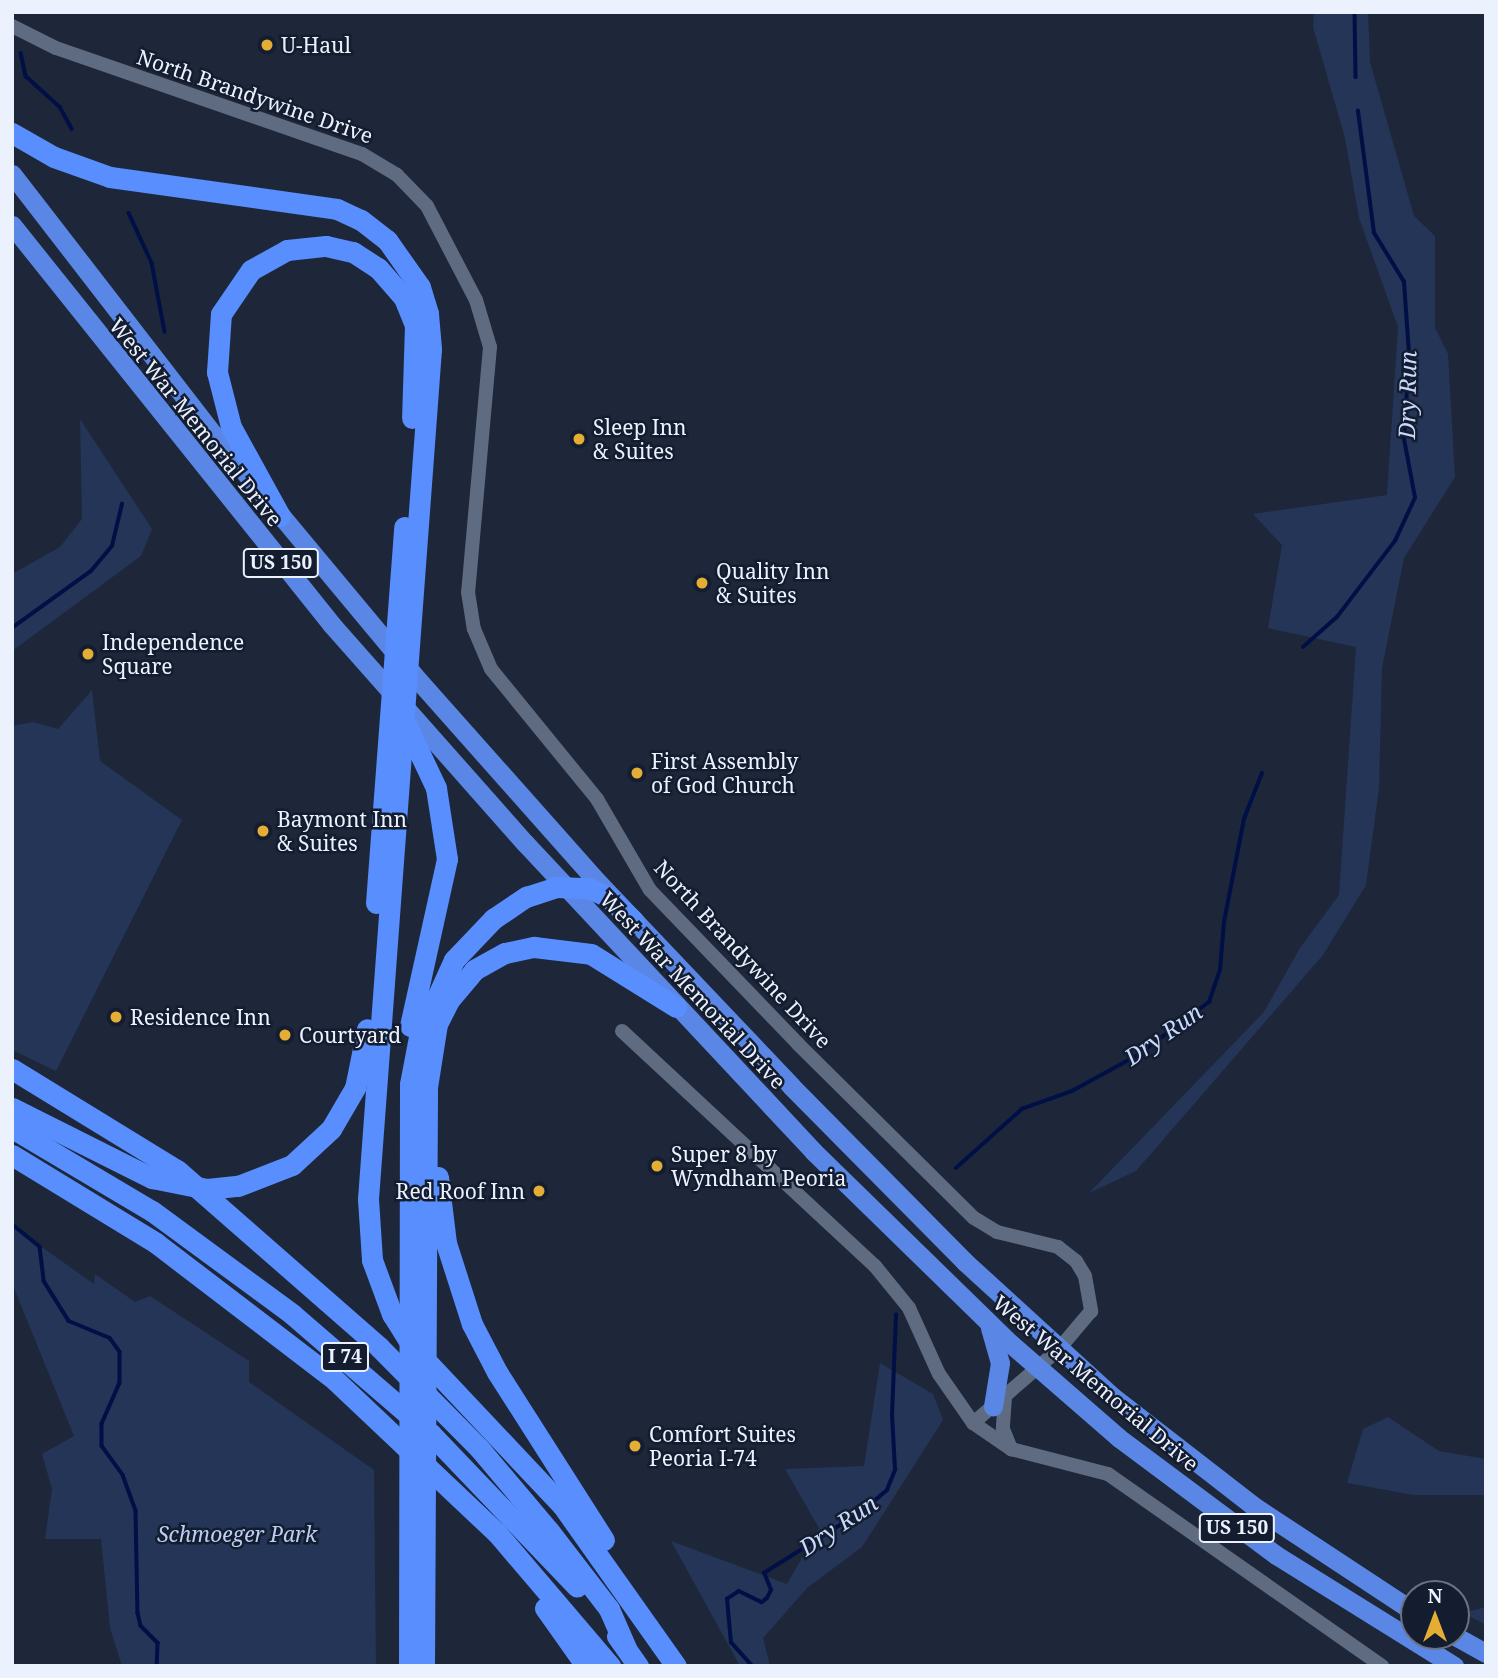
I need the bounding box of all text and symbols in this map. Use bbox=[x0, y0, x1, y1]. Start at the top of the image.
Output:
place label: U-Haul bbox=[281, 32, 351, 58]
marker: U-Haul bbox=[259, 37, 275, 53]
street label: North Brandywine Drive bbox=[134, 44, 376, 148]
street label: West War Memorial Drive bbox=[104, 313, 288, 531]
water label: Dry Run bbox=[1392, 351, 1422, 439]
place label: Sleep Inn & Suites bbox=[593, 414, 687, 464]
marker: Sleep Inn & Suites bbox=[571, 431, 587, 447]
road number: US 150 bbox=[243, 548, 320, 578]
place label: Quality Inn & Suites bbox=[716, 558, 829, 608]
marker: Quality Inn & Suites bbox=[694, 575, 710, 591]
place label: Independence Square bbox=[102, 629, 244, 679]
marker: Independence Square bbox=[80, 646, 96, 662]
place label: First Assembly of God Church bbox=[651, 748, 798, 798]
marker: First Assembly of God Church bbox=[629, 765, 645, 781]
place label: Baymont Inn & Suites bbox=[277, 806, 407, 856]
marker: Baymont Inn & Suites bbox=[255, 823, 271, 839]
street label: North Brandywine Drive bbox=[649, 855, 837, 1053]
street label: West War Memorial Drive bbox=[595, 886, 791, 1094]
water label: Dry Run bbox=[1119, 997, 1207, 1071]
place label: Residence Inn bbox=[130, 1004, 271, 1030]
marker: Residence Inn bbox=[108, 1009, 124, 1025]
place label: Courtyard bbox=[299, 1022, 401, 1048]
marker: Courtyard bbox=[277, 1027, 293, 1043]
place label: Super 8 by Wyndham Peoria bbox=[671, 1141, 846, 1191]
marker: Super 8 by Wyndham Peoria bbox=[649, 1158, 665, 1174]
place label: Red Roof Inn bbox=[396, 1178, 525, 1204]
marker: Red Roof Inn bbox=[531, 1183, 547, 1199]
street label: West War Memorial Drive bbox=[988, 1290, 1204, 1476]
road number: I 74 bbox=[320, 1342, 370, 1372]
place label: Comfort Suites Peoria I-74 bbox=[649, 1421, 796, 1471]
marker: Comfort Suites Peoria I-74 bbox=[627, 1438, 643, 1454]
water label: Dry Run bbox=[794, 1489, 882, 1561]
road number: US 150 bbox=[1198, 1512, 1276, 1544]
park label: Schmoeger Park bbox=[157, 1521, 317, 1547]
north arrow bbox=[1400, 1580, 1470, 1650]
text: N bbox=[1428, 1583, 1442, 1609]

